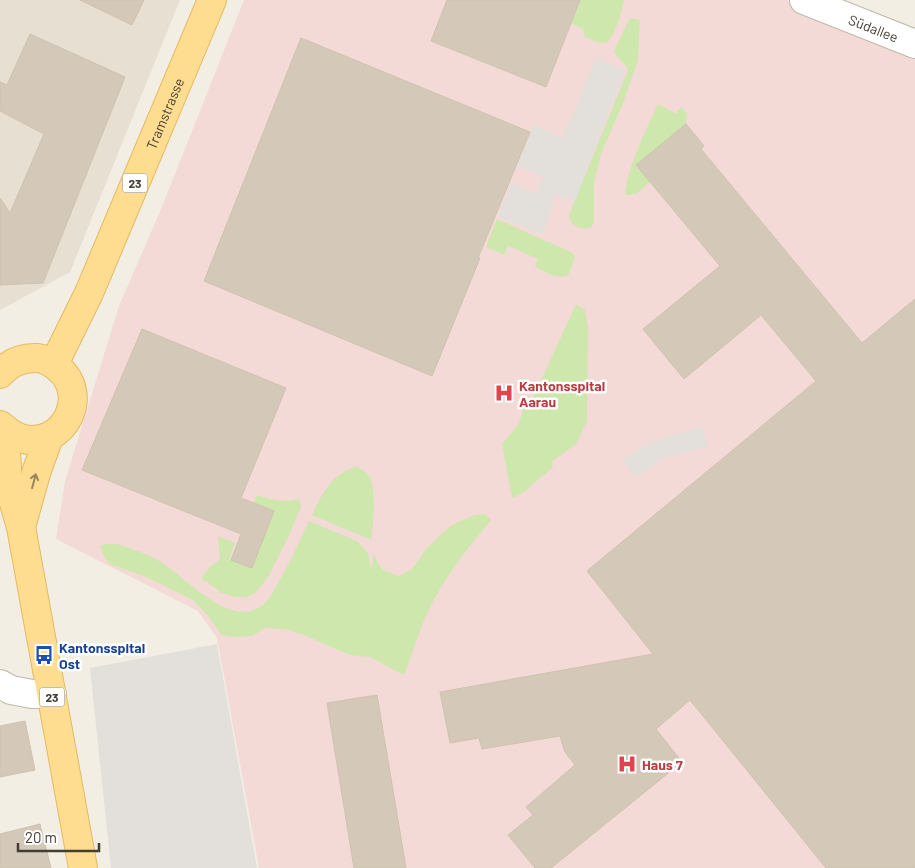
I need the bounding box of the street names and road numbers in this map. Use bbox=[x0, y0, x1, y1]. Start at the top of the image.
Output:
street label: Südallee bbox=[846, 10, 901, 45]
street label: Tramstrasse bbox=[142, 75, 187, 152]
road number: 23 bbox=[122, 174, 148, 192]
road number: 23 bbox=[40, 688, 64, 706]

